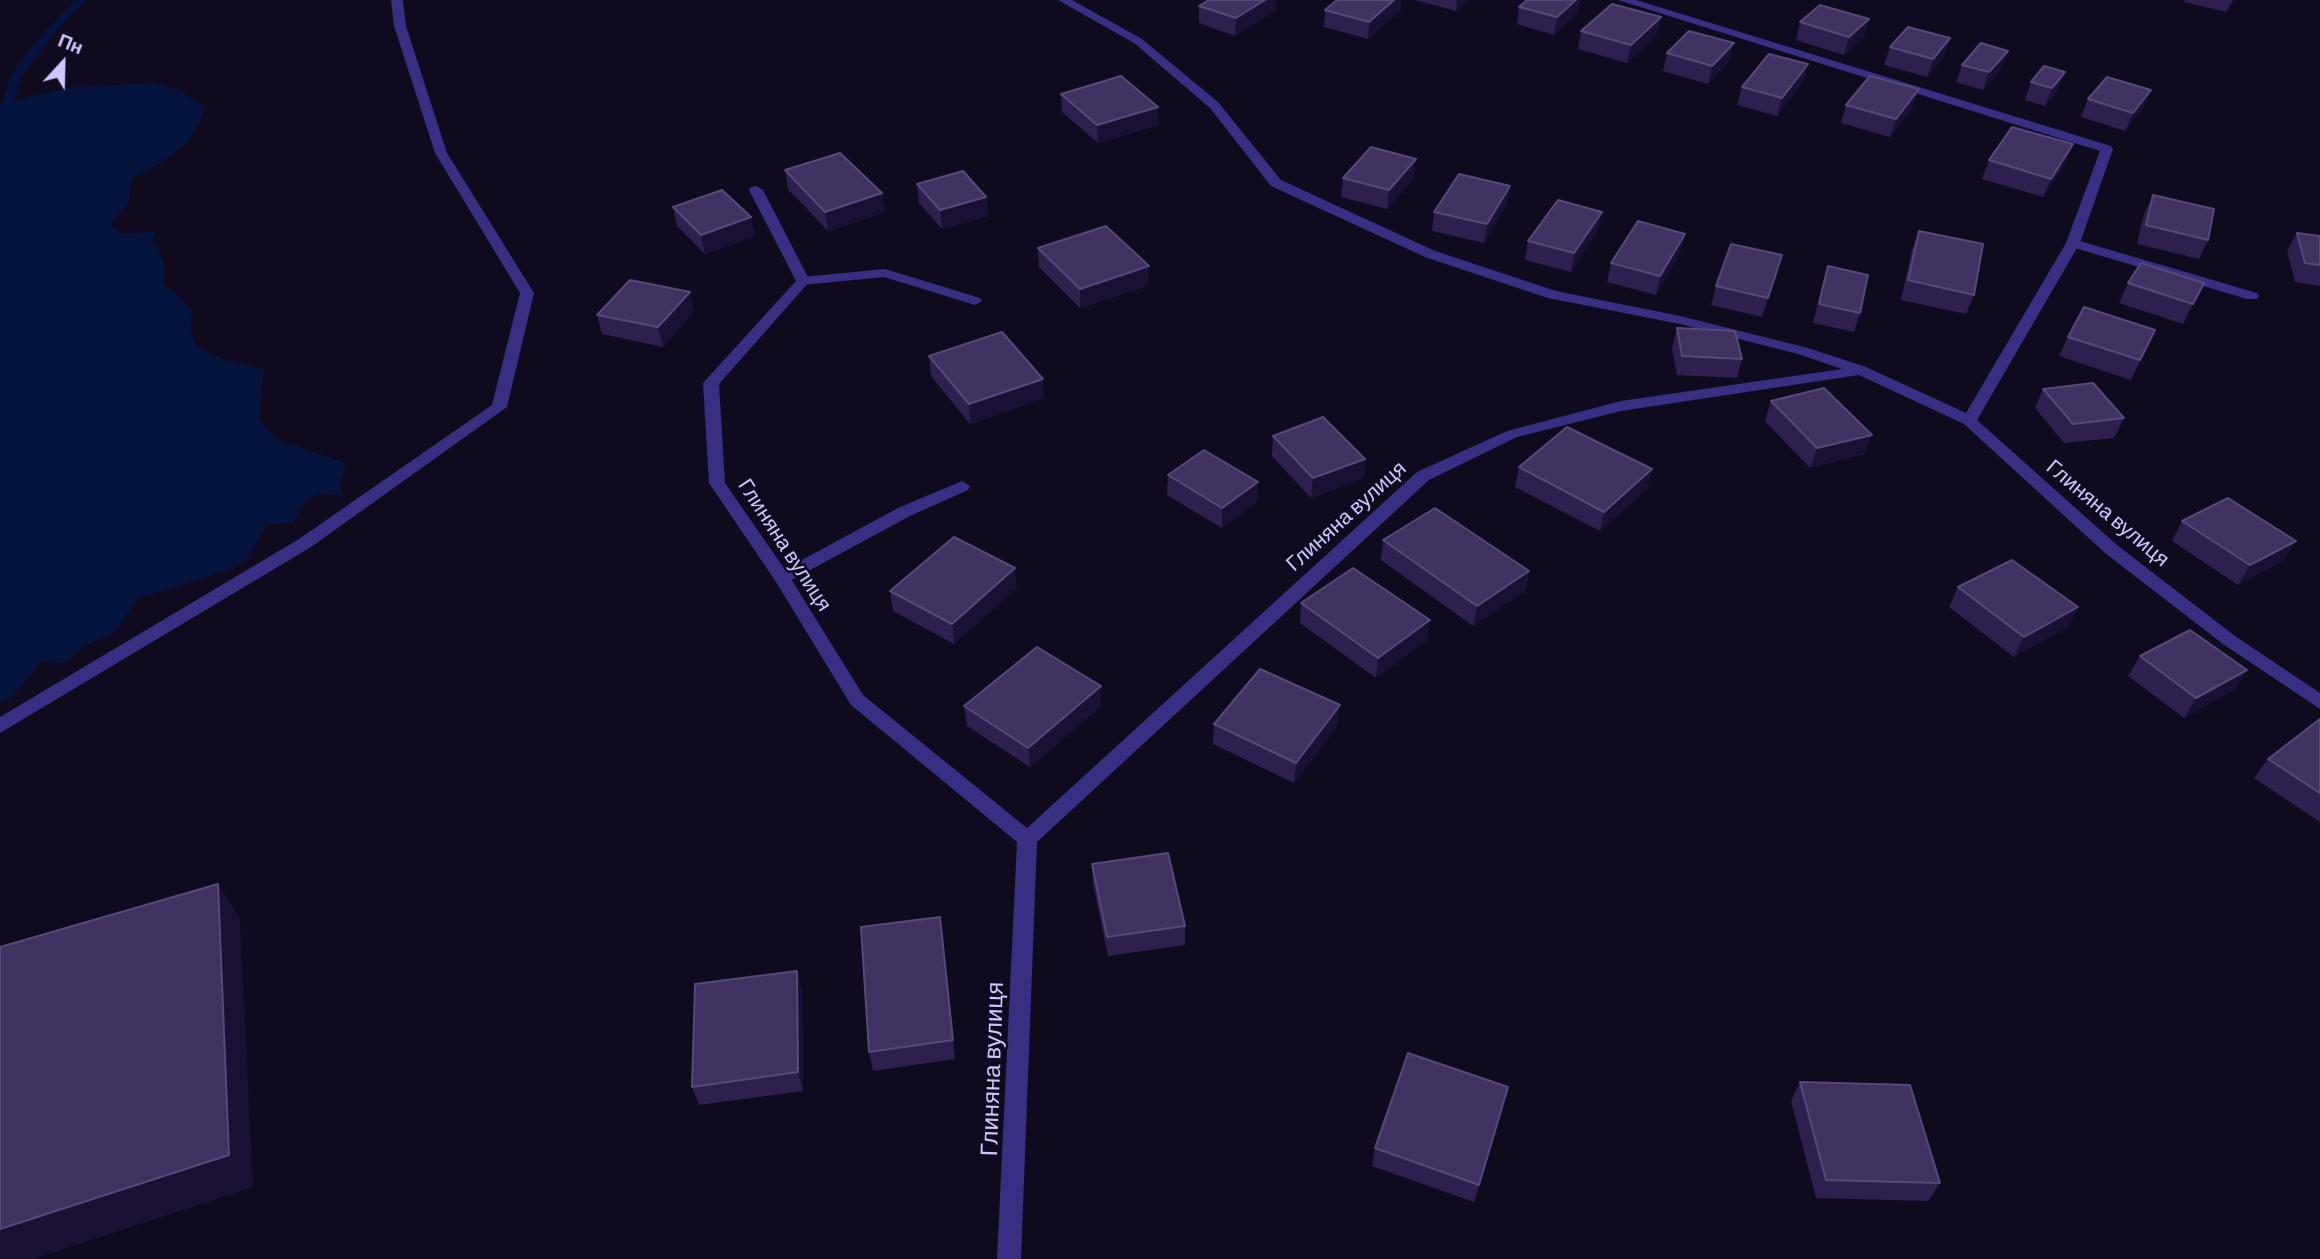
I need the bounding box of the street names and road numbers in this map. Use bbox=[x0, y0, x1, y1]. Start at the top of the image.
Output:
street label: Глиняна вулиця bbox=[2041, 454, 2175, 572]
street label: Глиняна вулиця bbox=[1281, 456, 1411, 576]
street label: Глиняна вулиця bbox=[733, 474, 837, 616]
street label: Глиняна вулиця bbox=[975, 981, 1009, 1157]

